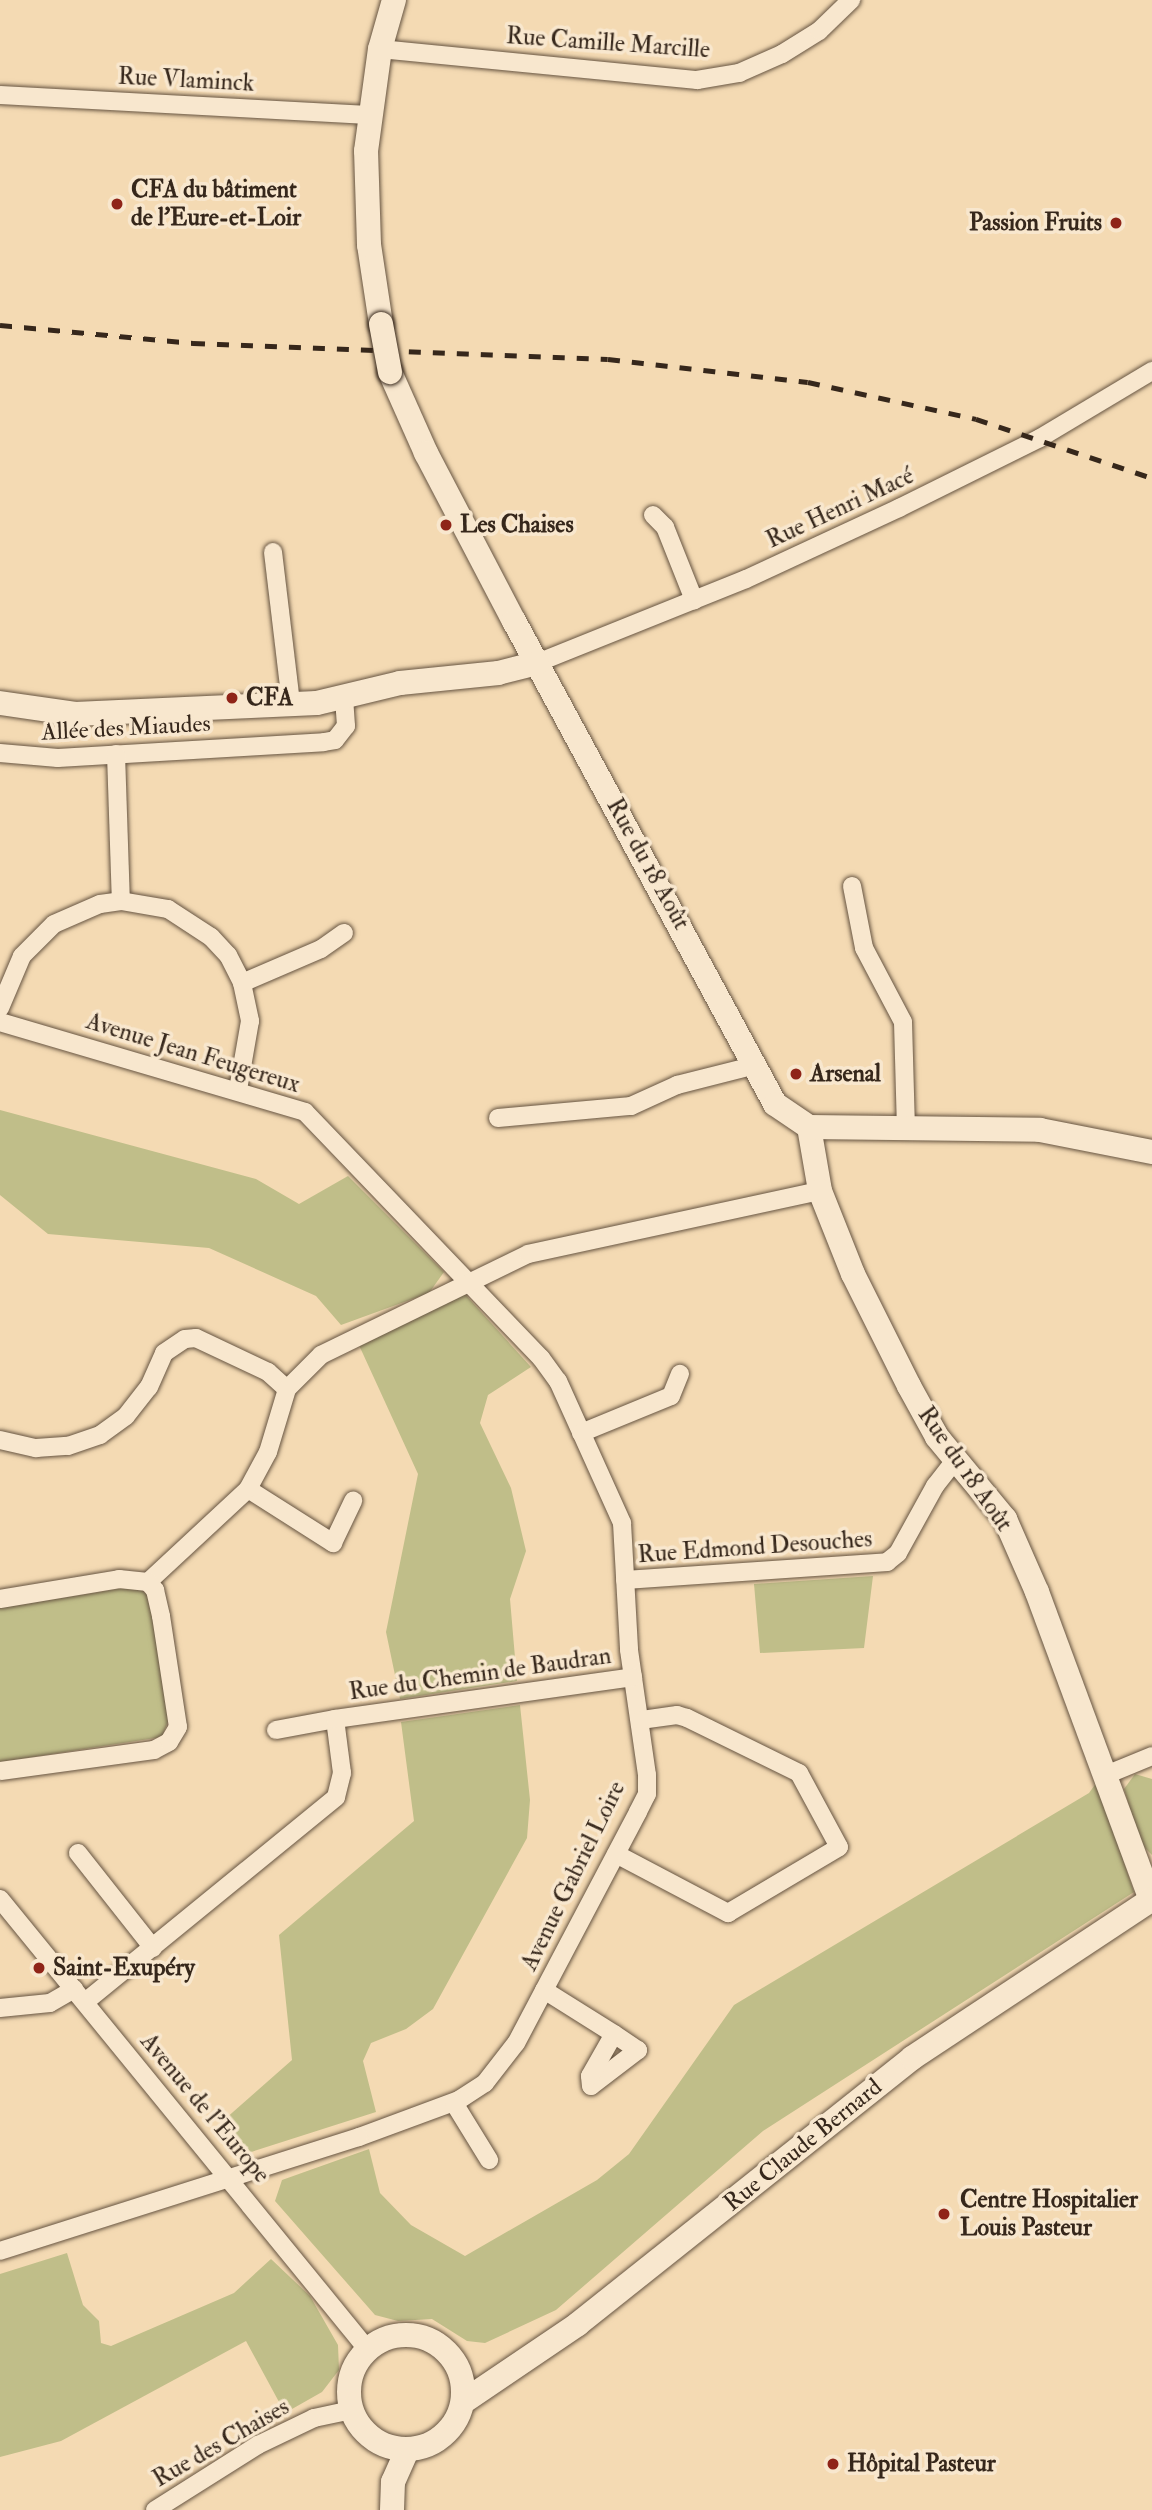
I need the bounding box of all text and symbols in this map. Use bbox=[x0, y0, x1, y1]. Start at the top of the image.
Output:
street label: Rue Camille Marcille bbox=[505, 22, 711, 64]
street label: Rue Vlaminck bbox=[117, 62, 255, 98]
place label: CFA du bâtiment de l'Eure-et-Loir bbox=[131, 176, 301, 232]
marker: CFA du bâtiment de l'Eure-et-Loir bbox=[109, 196, 125, 212]
place label: Passion Fruits bbox=[969, 209, 1102, 237]
marker: Passion Fruits bbox=[1108, 215, 1124, 231]
street label: Rue Henri Macé bbox=[762, 461, 918, 555]
place label: Les Chaises bbox=[460, 511, 574, 539]
marker: Les Chaises bbox=[438, 517, 454, 533]
place label: CFA bbox=[246, 684, 293, 712]
marker: CFA bbox=[224, 690, 240, 706]
street label: Allée des Miaudes bbox=[41, 709, 211, 747]
street label: Rue du 18 Août bbox=[600, 793, 696, 935]
street label: Avenue Jean Feugereux bbox=[83, 1007, 303, 1099]
place label: Arsenal bbox=[810, 1060, 881, 1088]
marker: Arsenal bbox=[788, 1066, 804, 1082]
street label: Rue du 18 Août bbox=[911, 1401, 1019, 1537]
street label: Rue Edmond Desouches bbox=[637, 1524, 873, 1570]
street label: Rue du Chemin de Baudran bbox=[347, 1641, 613, 1707]
street label: Avenue Gabriel Loire bbox=[515, 1777, 631, 1975]
place label: Saint-Exupéry bbox=[53, 1954, 195, 1982]
marker: Saint-Exupéry bbox=[31, 1960, 47, 1976]
street label: Avenue de l'Europe bbox=[134, 2028, 276, 2188]
street label: Rue Claude Bernard bbox=[718, 2072, 888, 2218]
place label: Centre Hospitalier Louis Pasteur bbox=[960, 2186, 1138, 2242]
marker: Centre Hospitalier Louis Pasteur bbox=[934, 2204, 954, 2224]
street label: Rue des Chaises bbox=[148, 2392, 294, 2494]
place label: Hôpital Pasteur bbox=[847, 2450, 996, 2478]
marker: Hôpital Pasteur bbox=[825, 2456, 841, 2472]

